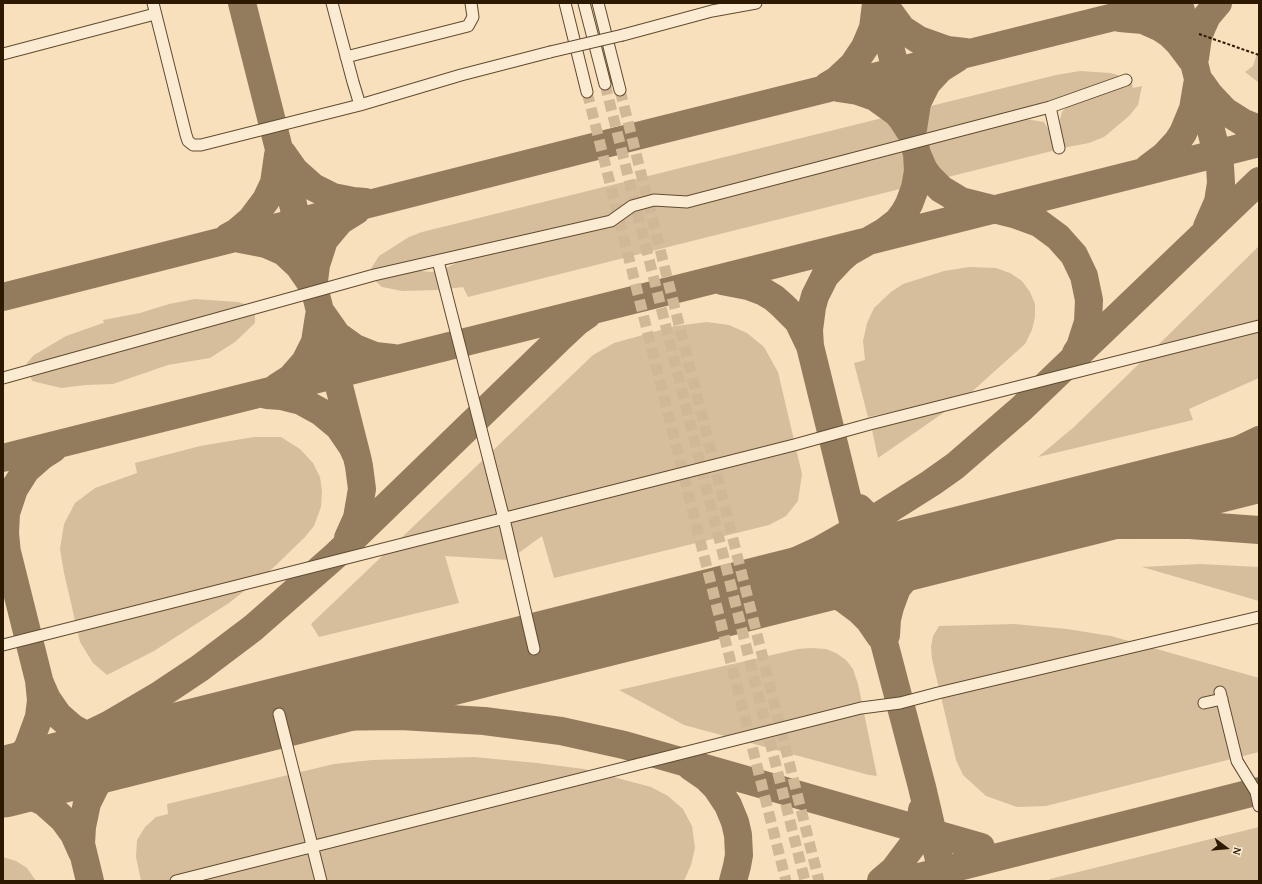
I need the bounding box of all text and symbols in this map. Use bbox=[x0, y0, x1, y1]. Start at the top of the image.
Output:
north arrow bbox=[1206, 828, 1246, 868]
text: N bbox=[1229, 846, 1246, 857]

